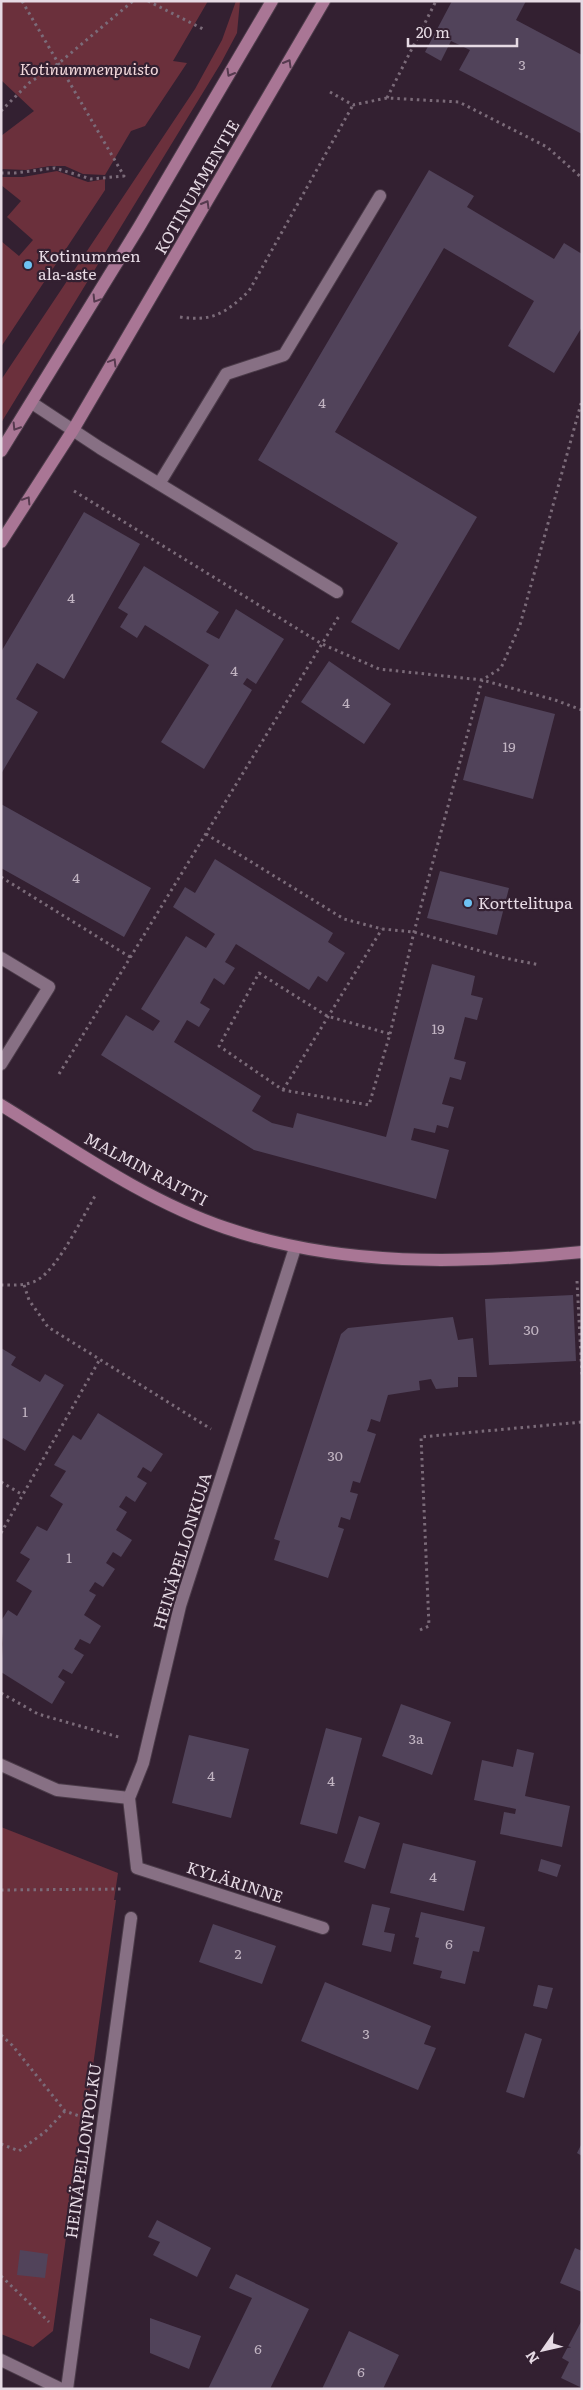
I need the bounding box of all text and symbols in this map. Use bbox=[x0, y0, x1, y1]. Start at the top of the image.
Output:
scale bar bbox=[408, 15, 517, 47]
text: 20 m bbox=[416, 20, 450, 43]
house number: 3 bbox=[518, 54, 526, 74]
park label: Kotinummenpuisto bbox=[19, 56, 159, 80]
one-way arrow bbox=[282, 60, 292, 69]
one-way arrow bbox=[226, 68, 236, 77]
street label: KOTINUMMENTIE bbox=[148, 115, 244, 258]
one-way arrow bbox=[200, 200, 210, 209]
place label: Kotinummen ala-aste bbox=[38, 243, 141, 285]
marker: Kotinummen ala-aste bbox=[22, 259, 34, 271]
one-way arrow bbox=[92, 293, 102, 302]
one-way arrow bbox=[107, 359, 117, 368]
house number: 4 bbox=[318, 392, 326, 412]
one-way arrow bbox=[13, 421, 23, 430]
one-way arrow bbox=[21, 497, 31, 506]
house number: 4 bbox=[67, 587, 75, 607]
house number: 4 bbox=[230, 660, 238, 680]
house number: 4 bbox=[342, 692, 350, 712]
house number: 19 bbox=[502, 736, 516, 756]
house number: 4 bbox=[72, 867, 80, 887]
place label: Korttelitupa bbox=[478, 890, 573, 914]
marker: Korttelitupa bbox=[462, 897, 474, 909]
house number: 19 bbox=[431, 1018, 445, 1038]
street label: MALMIN RAITTI bbox=[80, 1125, 213, 1211]
house number: 30 bbox=[523, 1319, 539, 1339]
house number: 1 bbox=[22, 1401, 28, 1421]
house number: 30 bbox=[327, 1445, 343, 1465]
street label: HEINÄPELLONKUJA bbox=[146, 1469, 216, 1632]
house number: 1 bbox=[66, 1547, 72, 1567]
house number: 3a bbox=[408, 1728, 424, 1748]
house number: 4 bbox=[207, 1765, 215, 1785]
house number: 4 bbox=[327, 1770, 335, 1790]
street label: KYLÄRINNE bbox=[184, 1854, 287, 1908]
house number: 4 bbox=[429, 1866, 437, 1886]
house number: 6 bbox=[445, 1933, 453, 1953]
house number: 2 bbox=[234, 1943, 242, 1963]
house number: 3 bbox=[362, 2023, 370, 2043]
street label: HEINÄPELLONPOLKU bbox=[58, 2062, 106, 2240]
north arrow bbox=[518, 2325, 568, 2375]
house number: 6 bbox=[254, 2338, 262, 2358]
text: N bbox=[520, 2347, 543, 2368]
house number: 6 bbox=[357, 2361, 365, 2381]

